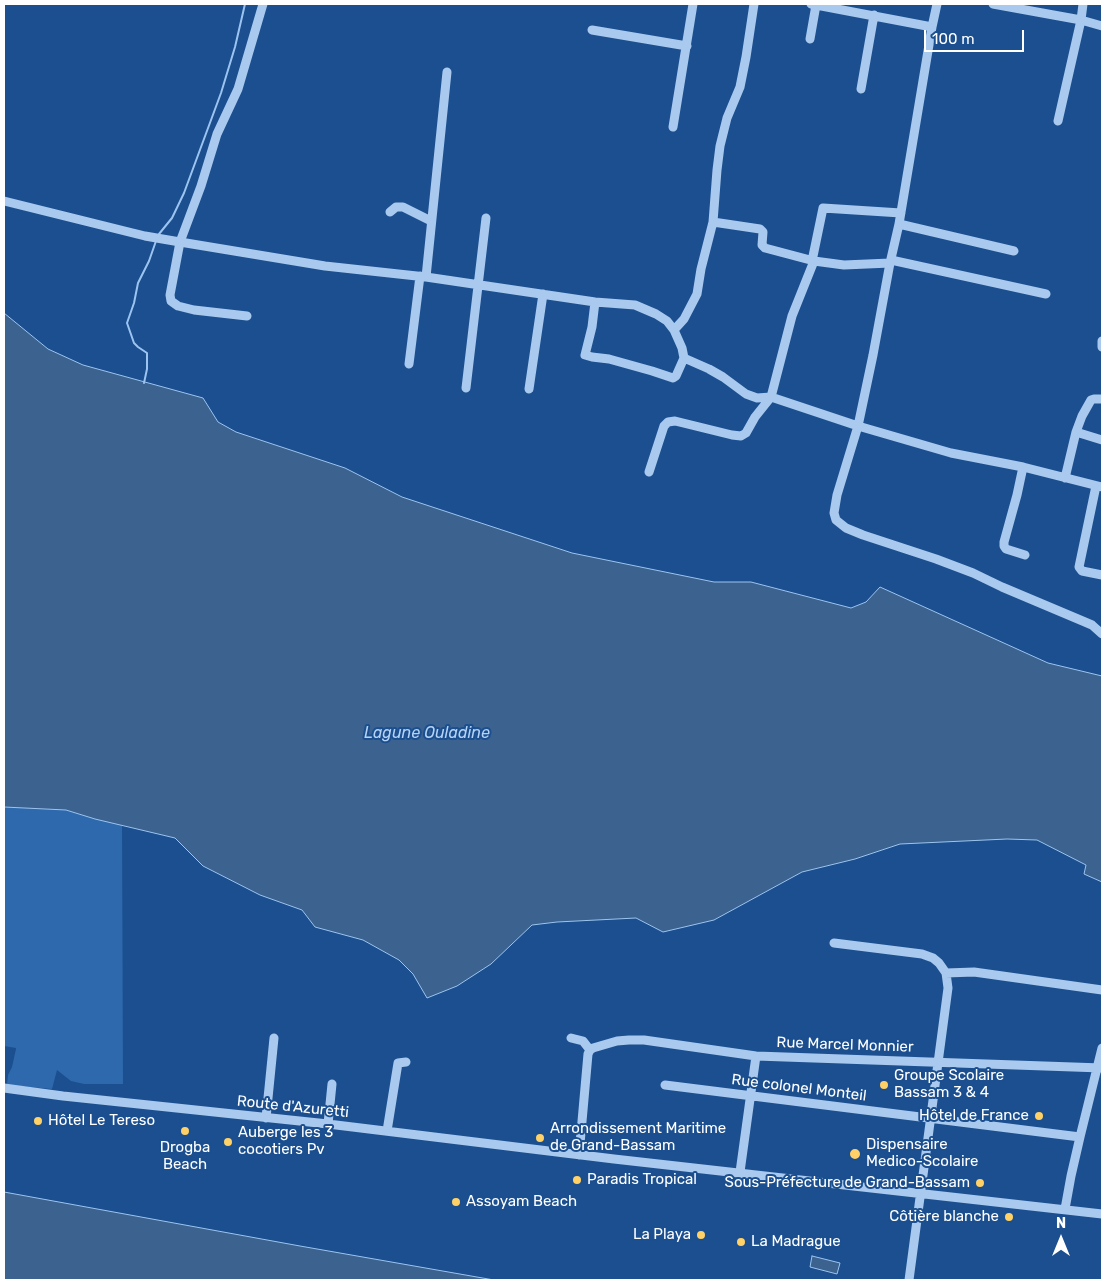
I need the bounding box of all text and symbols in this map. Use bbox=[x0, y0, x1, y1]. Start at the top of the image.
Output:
scale bar bbox=[926, 20, 1026, 52]
text: 100 m bbox=[932, 30, 974, 48]
water label: Lagune Ouladine bbox=[364, 723, 490, 743]
street label: Rue Marcel Monnier bbox=[776, 1034, 914, 1056]
place label: Groupe Scolaire Bassam 3 & 4 bbox=[894, 1067, 1004, 1102]
street label: Rue colonel Monteil bbox=[730, 1071, 868, 1105]
marker: Groupe Scolaire Bassam 3 & 4 bbox=[878, 1079, 890, 1091]
street label: Route d'Azuretti bbox=[236, 1092, 350, 1122]
place label: Hôtel de France bbox=[919, 1107, 1029, 1125]
marker: Hôtel de France bbox=[1033, 1110, 1045, 1122]
place label: Hôtel Le Tereso bbox=[48, 1112, 155, 1130]
marker: Hôtel Le Tereso bbox=[32, 1115, 44, 1127]
place label: Arrondissement Maritime de Grand-Bassam bbox=[550, 1120, 726, 1155]
place label: Auberge les 3 cocotiers Pv bbox=[238, 1124, 333, 1159]
marker: Drogba Beach bbox=[179, 1125, 191, 1137]
marker: Arrondissement Maritime de Grand-Bassam bbox=[534, 1132, 546, 1144]
marker: Auberge les 3 cocotiers Pv bbox=[222, 1136, 234, 1148]
place label: Dispensaire Medico-Scolaire bbox=[866, 1136, 978, 1171]
place label: Drogba Beach bbox=[160, 1139, 210, 1174]
marker: Dispensaire Medico-Scolaire bbox=[848, 1147, 862, 1161]
place label: Paradis Tropical bbox=[587, 1171, 697, 1189]
marker: Paradis Tropical bbox=[571, 1174, 583, 1186]
place label: Sous-Préfecture de Grand-Bassam bbox=[725, 1174, 970, 1192]
marker: Sous-Préfecture de Grand-Bassam bbox=[974, 1177, 986, 1189]
place label: Assoyam Beach bbox=[466, 1193, 577, 1211]
marker: Assoyam Beach bbox=[450, 1196, 462, 1208]
place label: Côtière blanche bbox=[889, 1208, 999, 1226]
marker: Côtière blanche bbox=[1003, 1211, 1015, 1223]
north arrow bbox=[1036, 1214, 1086, 1264]
text: N bbox=[1056, 1215, 1066, 1232]
place label: La Playa bbox=[633, 1226, 691, 1244]
marker: La Playa bbox=[695, 1229, 707, 1241]
place label: La Madrague bbox=[751, 1233, 841, 1251]
marker: La Madrague bbox=[735, 1236, 747, 1248]

